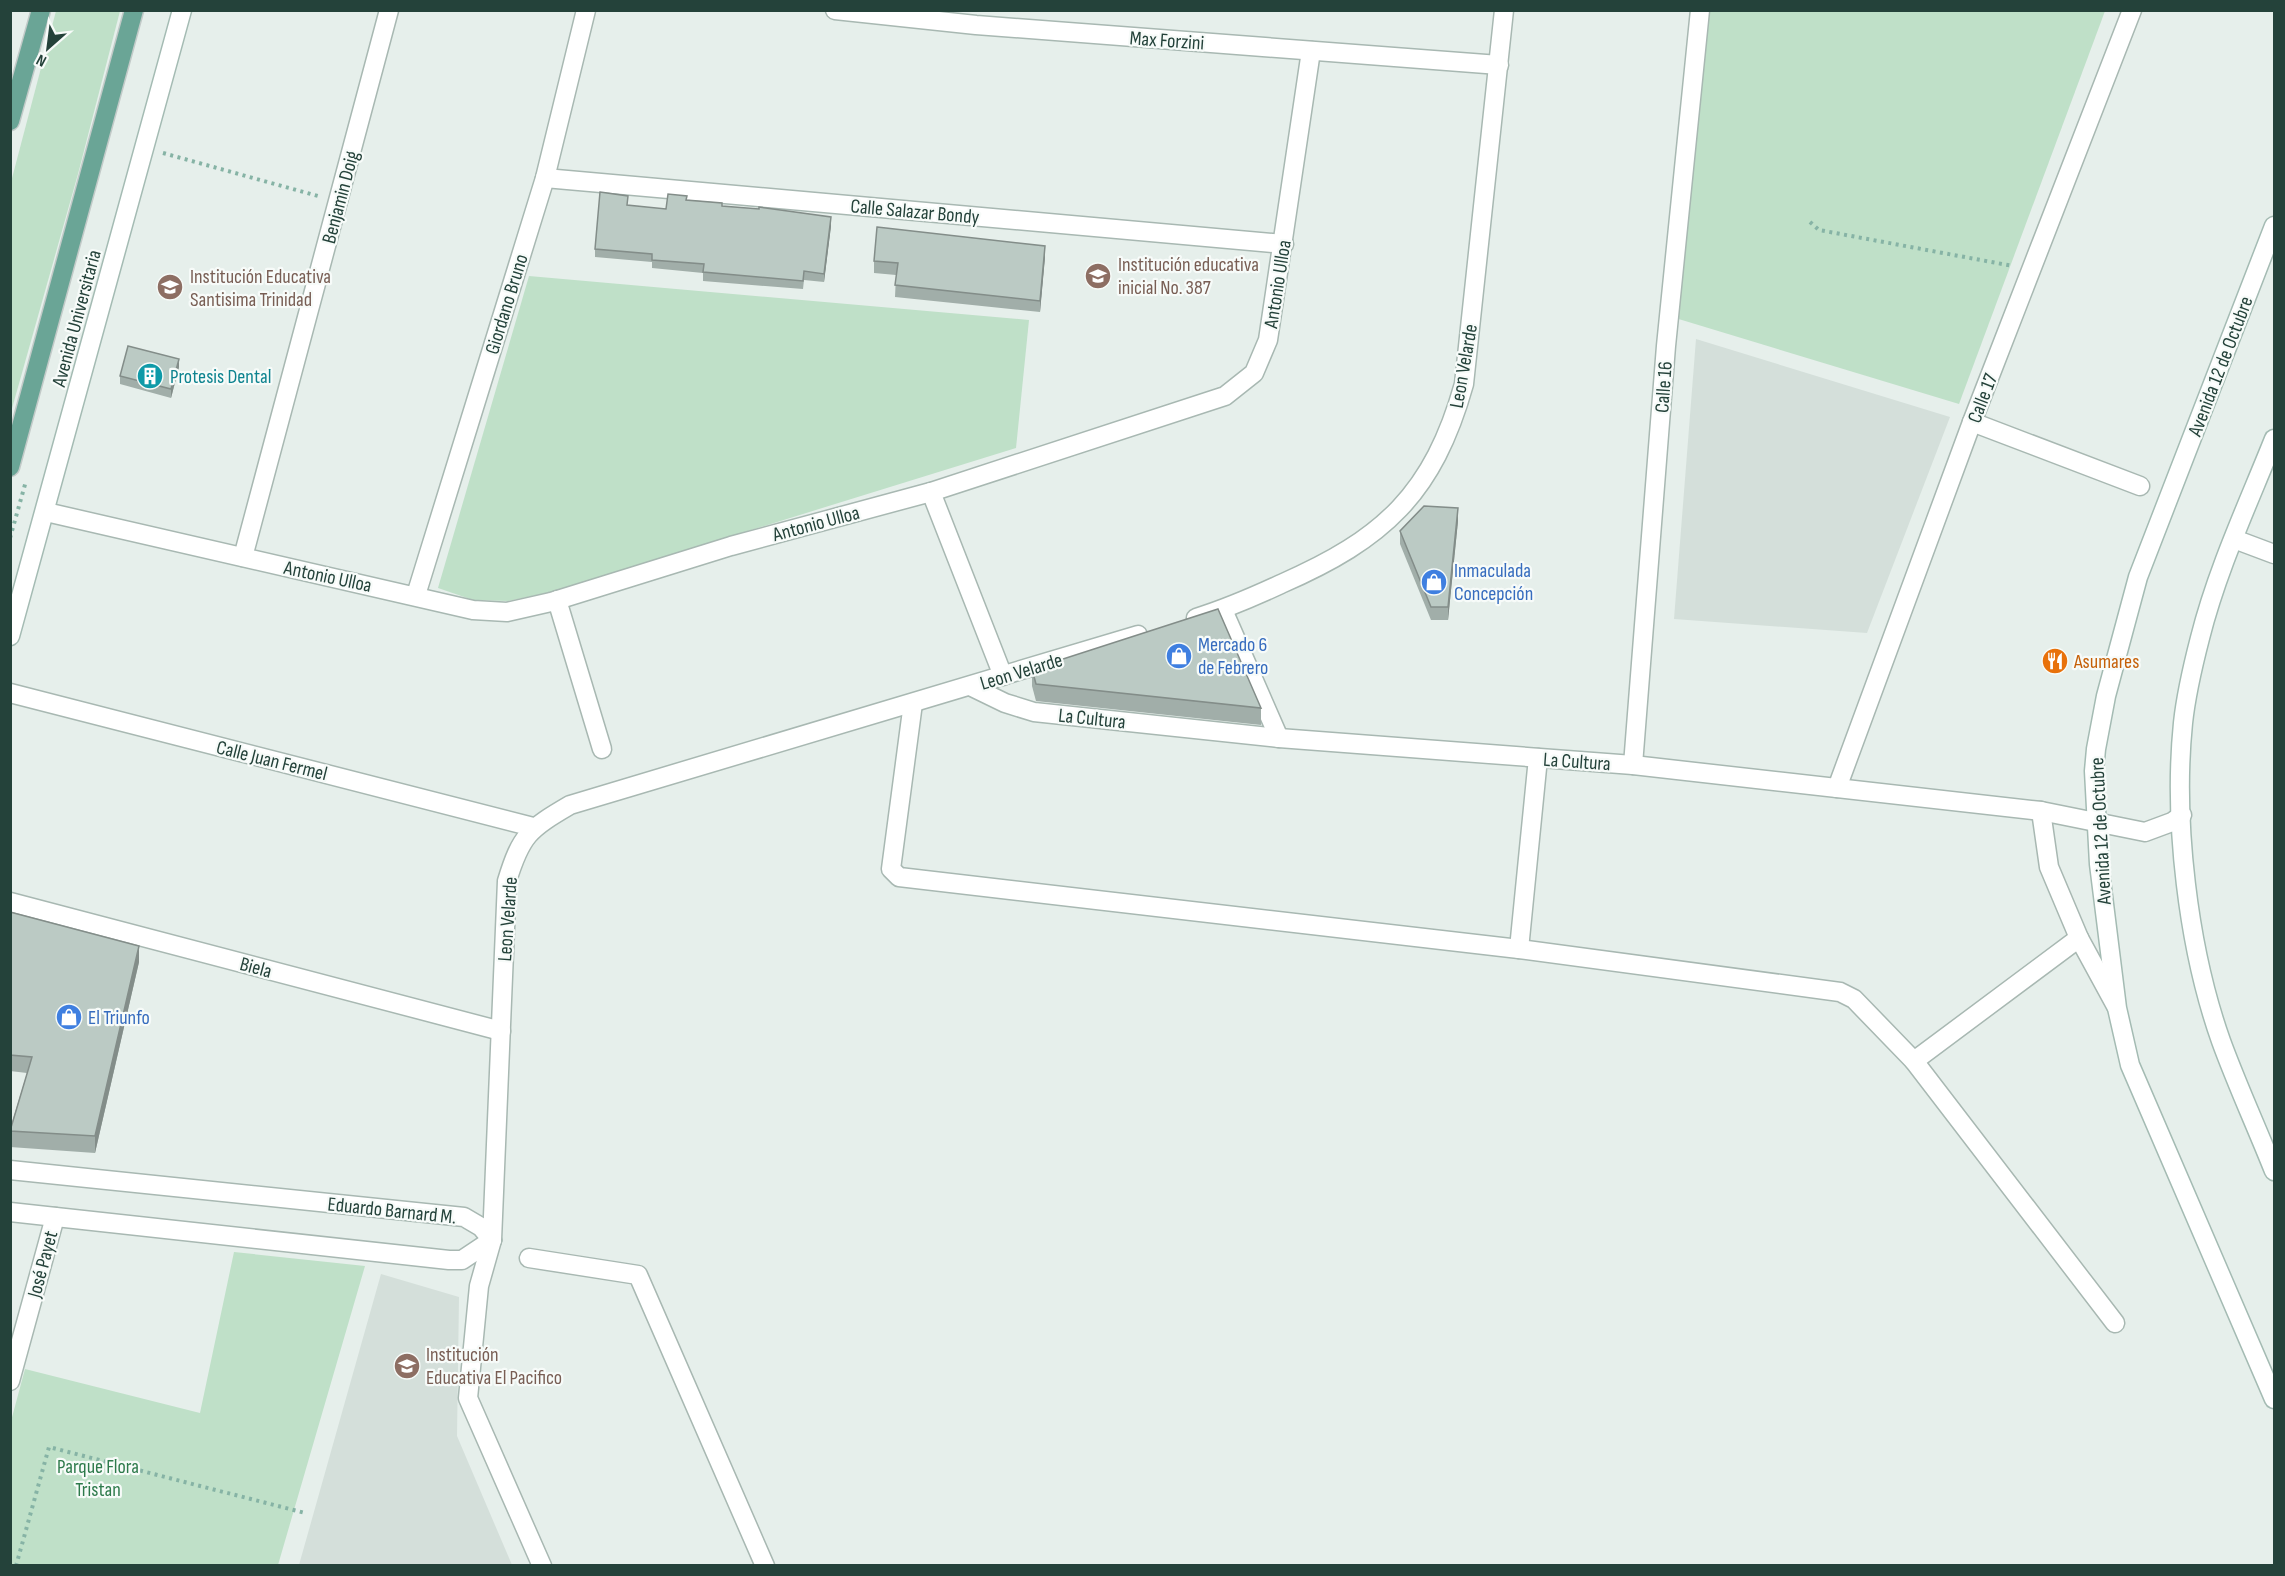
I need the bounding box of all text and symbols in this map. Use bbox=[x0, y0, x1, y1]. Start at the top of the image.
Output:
north arrow bbox=[18, 18, 78, 78]
street label: Max Forzini bbox=[1129, 26, 1205, 56]
text: N bbox=[33, 50, 50, 70]
street label: Benjamin Doig bbox=[317, 148, 365, 246]
street label: Calle Salazar Bondy bbox=[850, 194, 980, 230]
street label: Antonio Ulloa bbox=[1259, 238, 1297, 331]
street label: Avenida Universitaria bbox=[47, 247, 107, 390]
street label: Giordano Bruno bbox=[480, 251, 534, 357]
place label: Institución educativa inicial No. 387 bbox=[1118, 253, 1259, 300]
school or university icon: Institución educativa inicial No. 387 bbox=[1083, 261, 1113, 291]
place label: Institución Educativa Santisima Trinidad bbox=[190, 265, 331, 312]
school or university icon: Institución Educativa Santisima Trinidad bbox=[155, 272, 185, 302]
street label: Avenida 12 de Octubre bbox=[2183, 293, 2259, 440]
street label: Leon Velarde bbox=[1445, 322, 1483, 410]
building icon: Protesis Dental bbox=[135, 361, 165, 391]
street label: Calle 16 bbox=[1650, 361, 1678, 414]
place label: Protesis Dental bbox=[170, 365, 271, 389]
street label: Calle 17 bbox=[1963, 370, 2003, 426]
street label: Antonio Ulloa bbox=[769, 501, 862, 547]
street label: Antonio Ulloa bbox=[281, 556, 374, 598]
place label: Inmaculada Concepción bbox=[1454, 559, 1533, 606]
shop icon: Inmaculada Concepción bbox=[1419, 567, 1449, 597]
place label: Mercado 6 de Febrero bbox=[1198, 633, 1268, 680]
shop icon: Mercado 6 de Febrero bbox=[1164, 641, 1194, 671]
restaurant icon: Asumares bbox=[2040, 646, 2070, 676]
street label: Leon Velarde bbox=[977, 648, 1065, 696]
place label: Asumares bbox=[2073, 650, 2139, 674]
street label: La Cultura bbox=[1057, 704, 1127, 734]
street label: Calle Juan Fermel bbox=[214, 736, 330, 786]
street label: La Cultura bbox=[1542, 748, 1611, 776]
street label: Avenida 12 de Octubre bbox=[2085, 757, 2117, 906]
street label: Leon Velarde bbox=[493, 876, 523, 962]
street label: Biela bbox=[237, 952, 274, 984]
shop icon: El Triunfo bbox=[54, 1002, 84, 1032]
place label: El Triunfo bbox=[88, 1006, 150, 1030]
street label: Eduardo Barnard M. bbox=[326, 1192, 457, 1230]
street label: José Payet bbox=[22, 1228, 63, 1301]
place label: Institución Educativa El Pacifico bbox=[426, 1343, 562, 1390]
school or university icon: Institución Educativa El Pacifico bbox=[392, 1351, 422, 1381]
park label: Parque Flora Tristan bbox=[57, 1455, 139, 1502]

